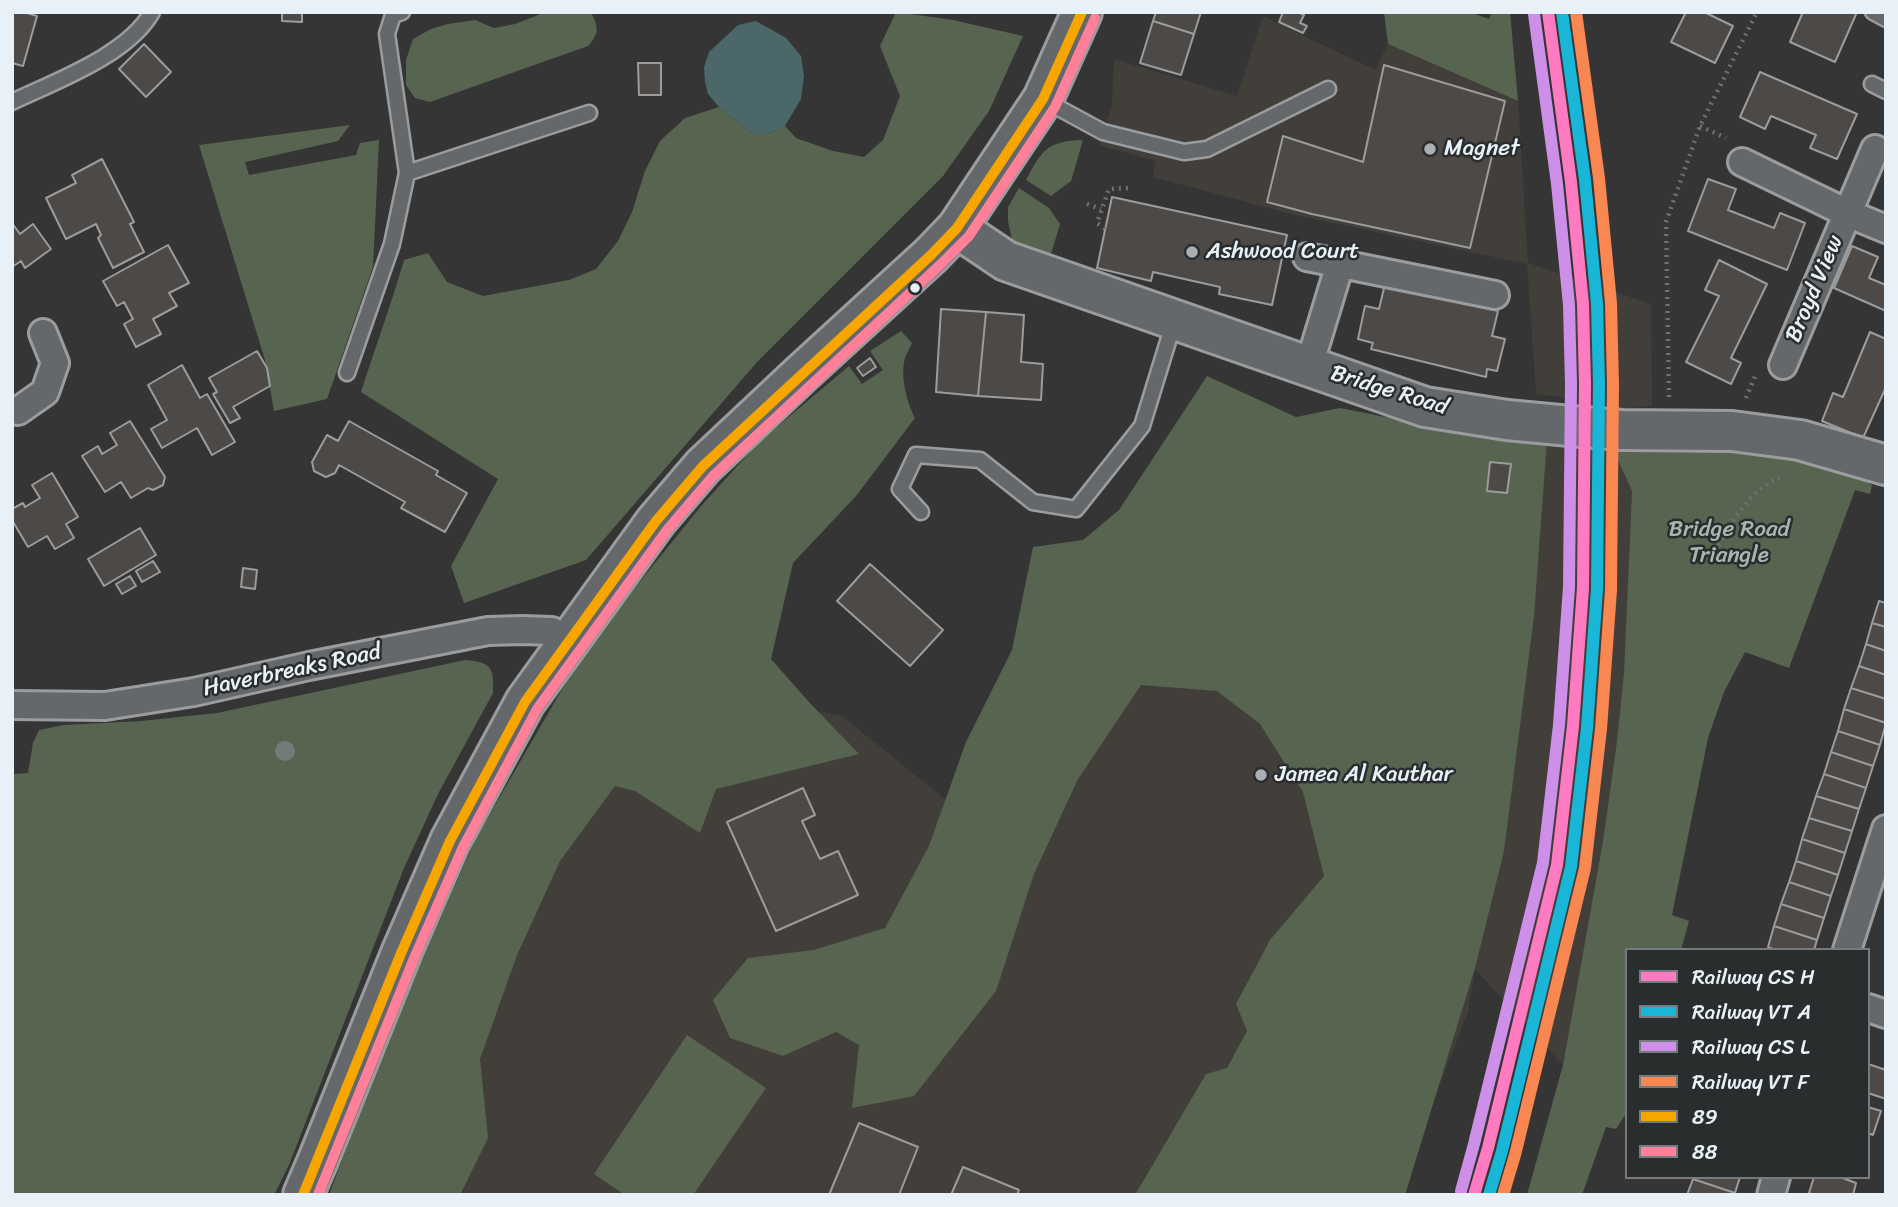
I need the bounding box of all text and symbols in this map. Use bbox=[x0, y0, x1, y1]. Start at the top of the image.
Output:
place label: Magnet bbox=[1444, 135, 1519, 163]
marker: Magnet bbox=[1422, 141, 1438, 157]
street label: Broyd View bbox=[1780, 231, 1850, 347]
place label: Ashwood Court bbox=[1206, 238, 1359, 266]
marker: Ashwood Court bbox=[1184, 244, 1200, 260]
unlabelled marker bbox=[908, 281, 922, 295]
street label: Bridge Road bbox=[1327, 360, 1451, 422]
park label: Bridge Road Triangle bbox=[1668, 516, 1790, 570]
street label: Haverbreaks Road bbox=[201, 639, 383, 703]
place label: Jamea Al Kauthar bbox=[1275, 761, 1453, 789]
marker: Jamea Al Kauthar bbox=[1253, 767, 1269, 783]
legend bbox=[1625, 948, 1870, 1179]
text: Railway CS H bbox=[1692, 958, 1815, 996]
text: Railway VT A bbox=[1692, 993, 1811, 1031]
text: Railway CS L bbox=[1692, 1028, 1810, 1066]
text: Railway VT F bbox=[1692, 1063, 1809, 1101]
text: 89 bbox=[1692, 1098, 1718, 1136]
text: 88 bbox=[1692, 1133, 1717, 1171]

